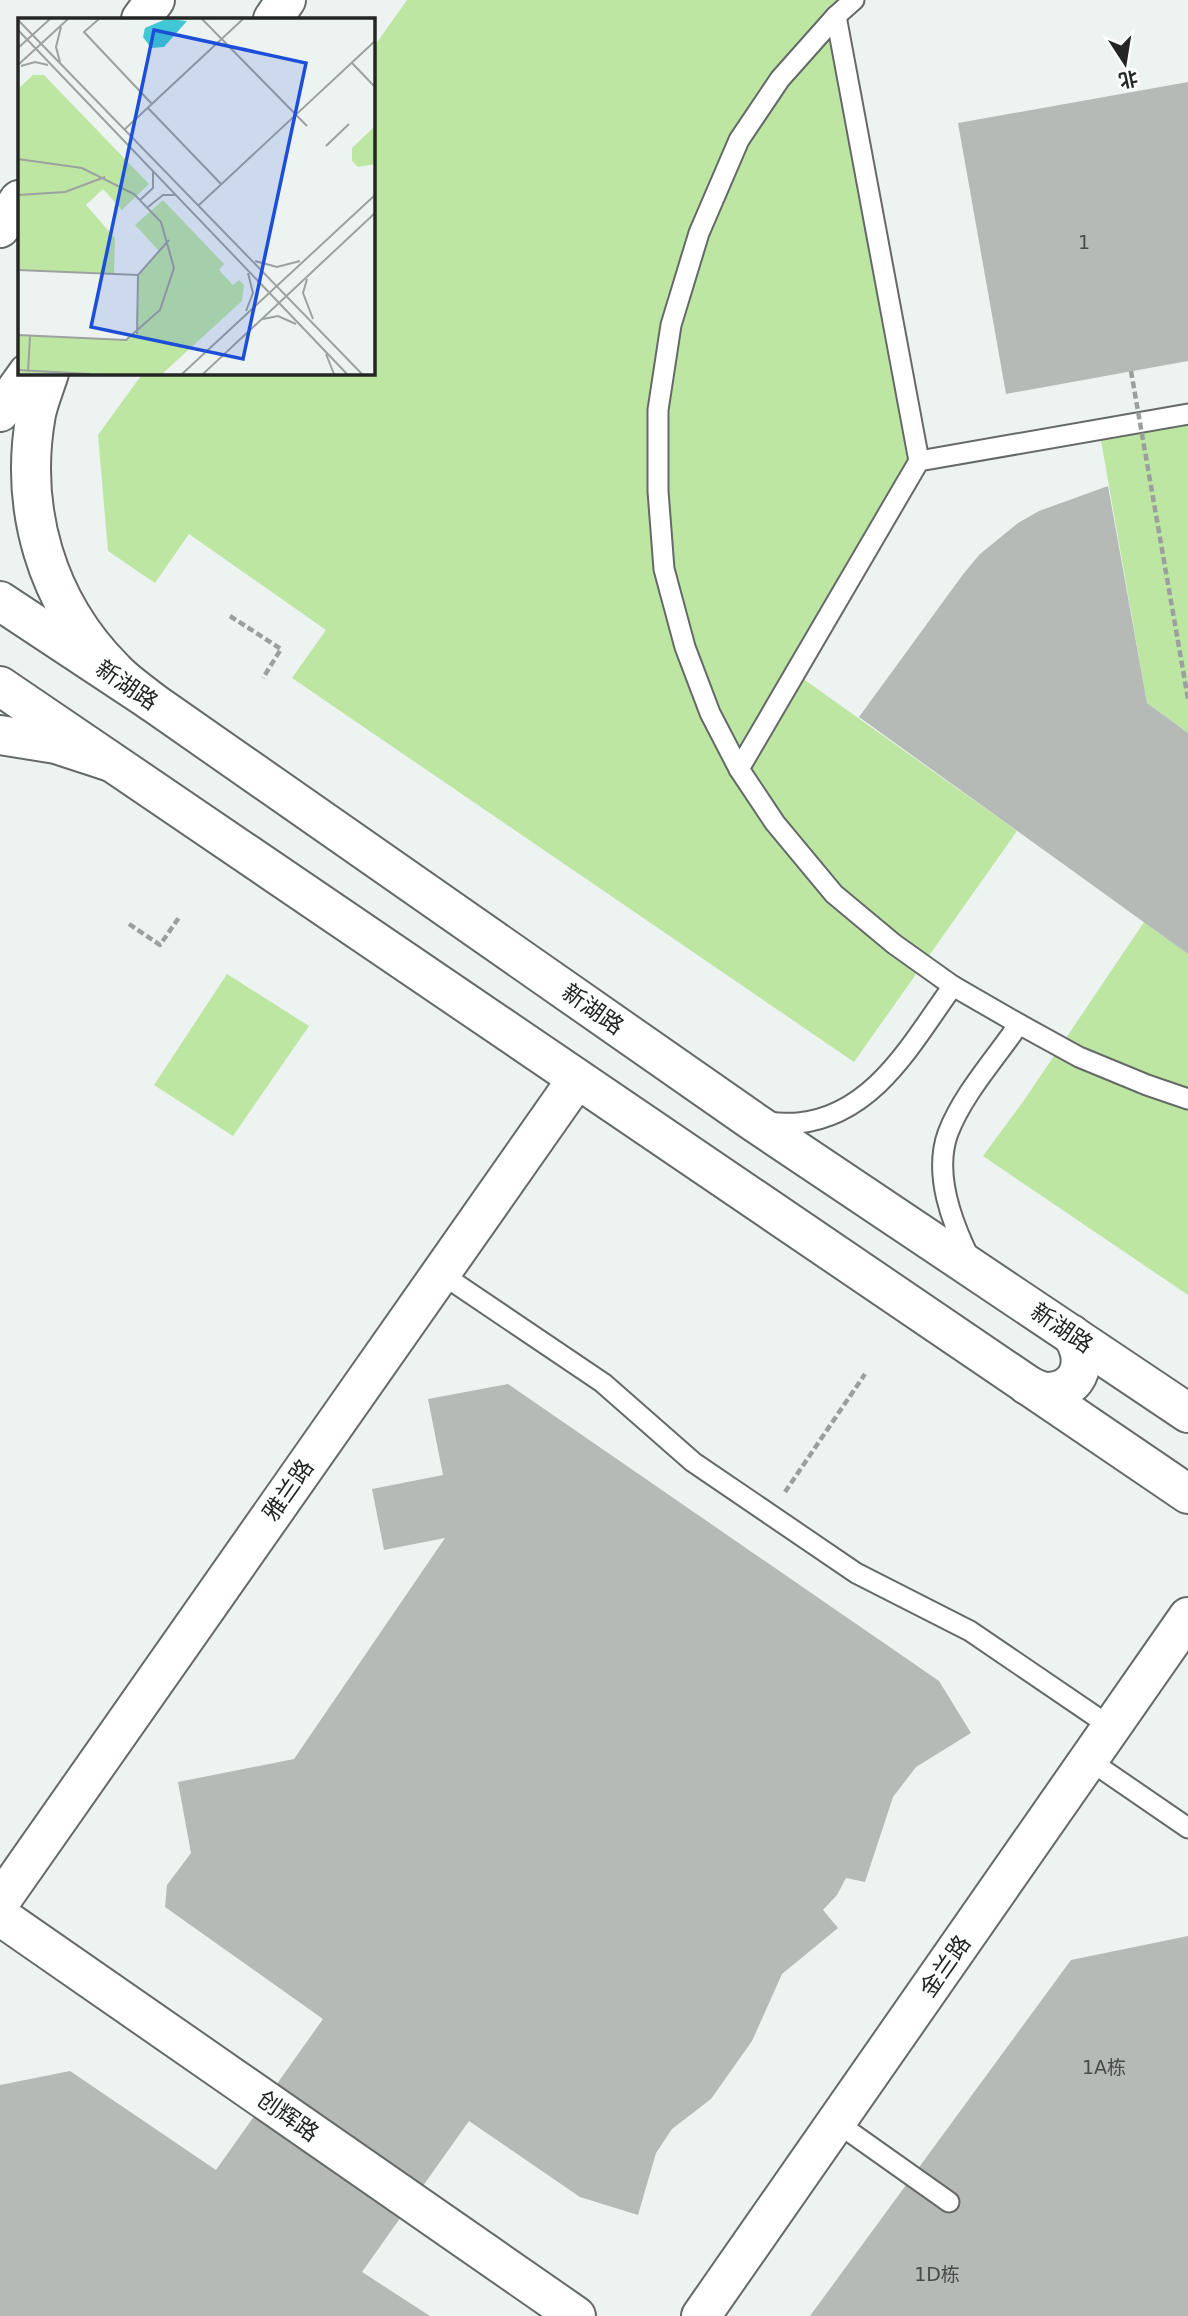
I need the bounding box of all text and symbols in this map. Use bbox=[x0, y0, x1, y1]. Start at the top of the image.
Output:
inset map bbox=[18, 18, 374, 374]
north arrow bbox=[1090, 28, 1160, 98]
text: 北 bbox=[1117, 67, 1140, 92]
house number: 1 bbox=[1078, 231, 1090, 253]
street label: 新湖路 bbox=[91, 655, 163, 715]
street label: 新湖路 bbox=[557, 979, 629, 1039]
street label: 新湖路 bbox=[1026, 1298, 1098, 1358]
street label: 雅兰路 bbox=[258, 1454, 318, 1526]
street label: 金兰路 bbox=[915, 1930, 975, 2002]
house number: 1A栋 bbox=[1082, 2056, 1126, 2078]
street label: 创辉路 bbox=[252, 2086, 324, 2146]
house number: 1D栋 bbox=[914, 2263, 960, 2285]

